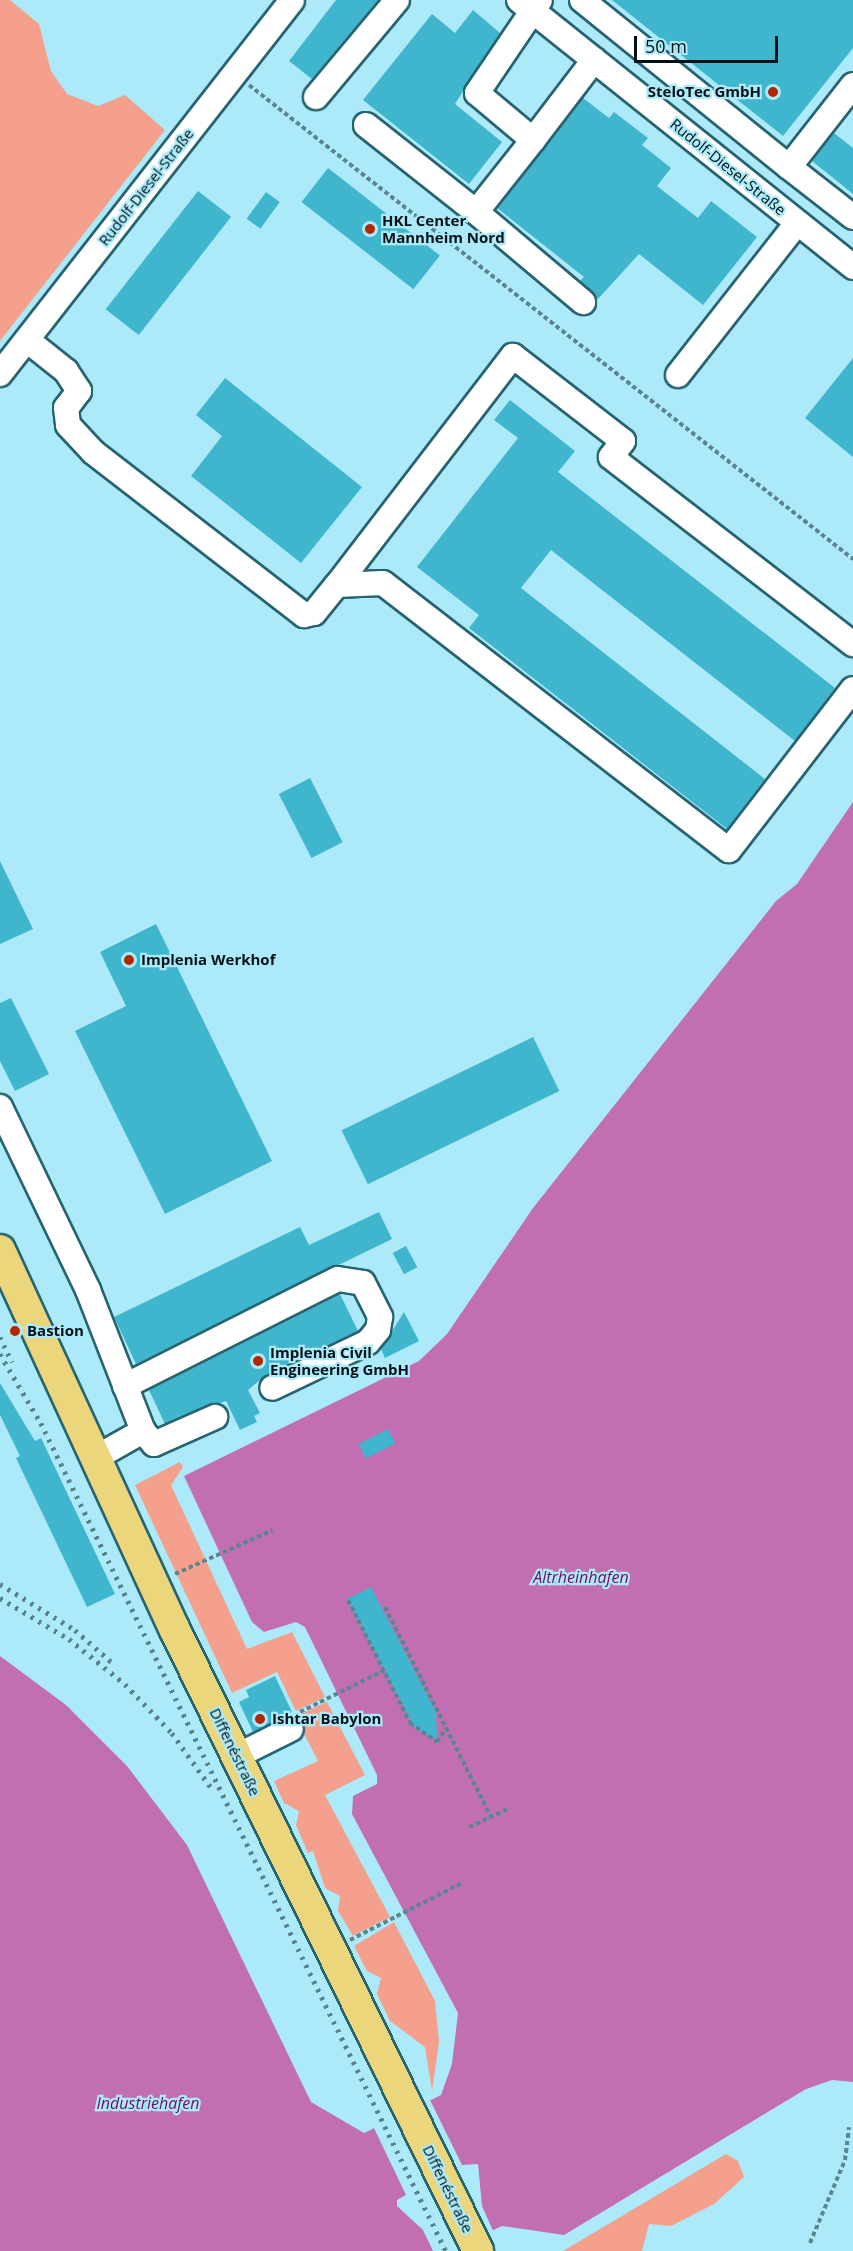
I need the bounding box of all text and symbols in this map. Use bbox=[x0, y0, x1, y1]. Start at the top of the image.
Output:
scale bar bbox=[637, 24, 781, 62]
text: 50 m bbox=[645, 34, 687, 58]
place label: SteloTec GmbH bbox=[648, 83, 761, 101]
marker: SteloTec GmbH bbox=[766, 85, 780, 99]
street label: Rudolf-Diesel-Straße bbox=[667, 115, 789, 219]
street label: Rudolf-Diesel-Straße bbox=[95, 125, 197, 249]
place label: HKL Center Mannheim Nord bbox=[382, 211, 505, 246]
marker: HKL Center Mannheim Nord bbox=[363, 222, 377, 236]
place label: Implenia Werkhof bbox=[141, 951, 275, 969]
marker: Implenia Werkhof bbox=[122, 953, 136, 967]
place label: Bastion bbox=[27, 1322, 84, 1340]
marker: Bastion bbox=[8, 1324, 22, 1338]
place label: Implenia Civil Engineering GmbH bbox=[270, 1343, 409, 1378]
marker: Implenia Civil Engineering GmbH bbox=[251, 1354, 265, 1368]
water label: Altrheinhafen bbox=[533, 1567, 629, 1587]
street label: Diffenéstraße bbox=[206, 1705, 264, 1799]
place label: Ishtar Babylon bbox=[272, 1710, 381, 1728]
marker: Ishtar Babylon bbox=[253, 1712, 267, 1726]
water label: Industriehafen bbox=[97, 2093, 199, 2113]
street label: Diffenéstraße bbox=[419, 2142, 477, 2236]

